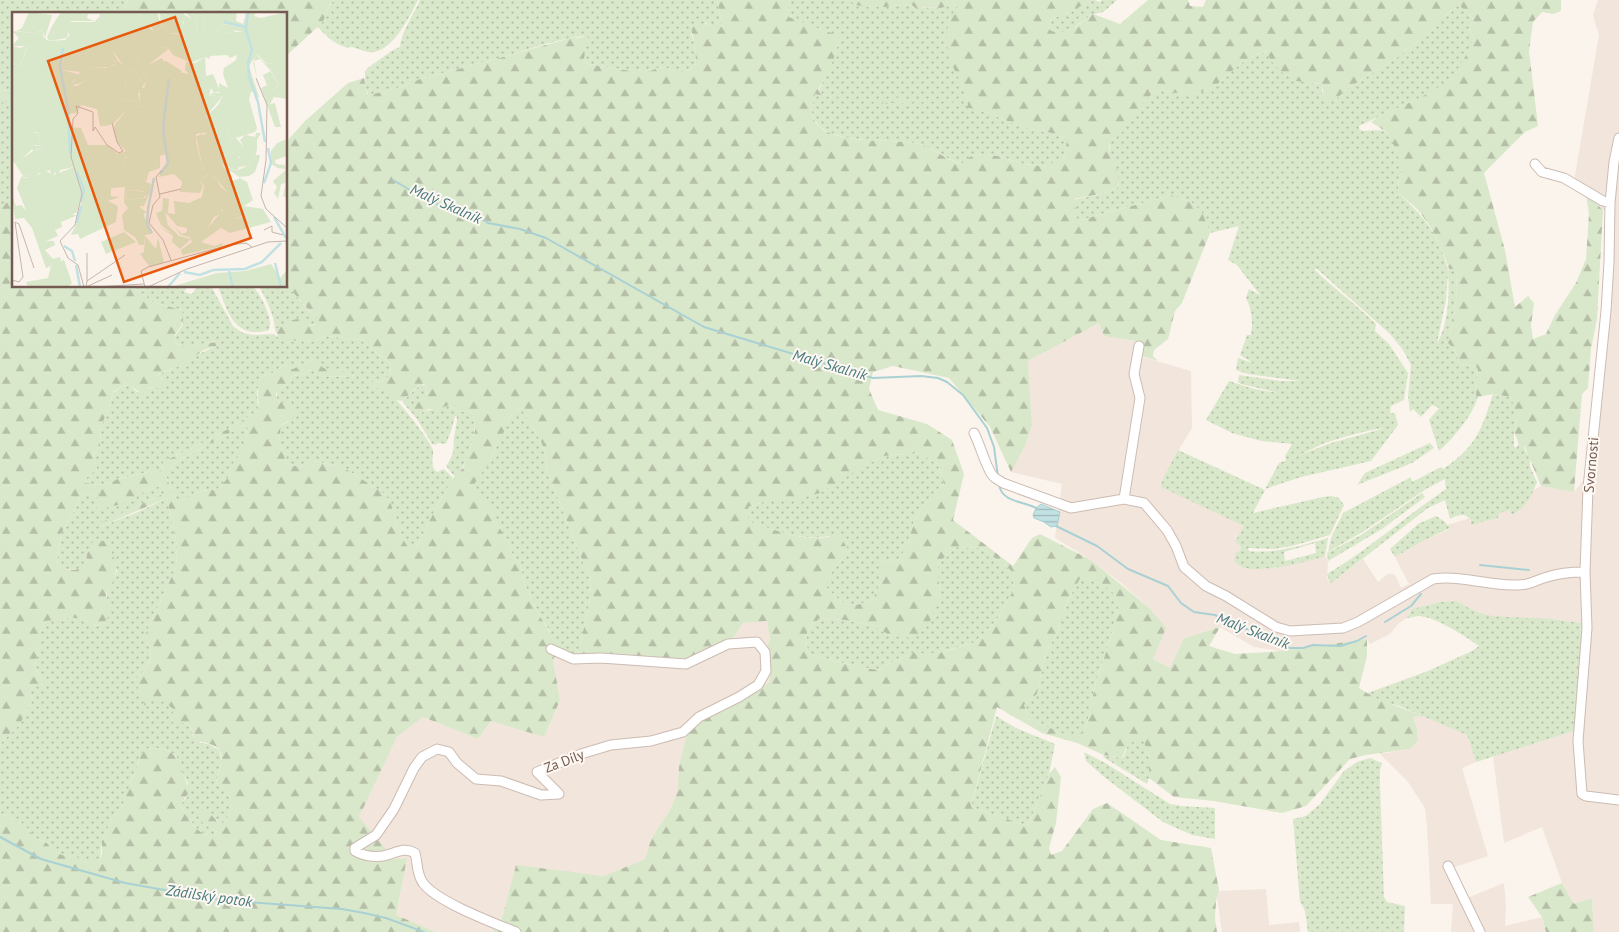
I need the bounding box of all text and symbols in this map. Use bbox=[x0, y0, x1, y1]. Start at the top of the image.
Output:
inset map bbox=[12, 12, 288, 288]
water label: Malý Skalník bbox=[407, 179, 486, 228]
water label: Malý Skalník bbox=[791, 345, 871, 385]
street label: Svornosti bbox=[1580, 436, 1602, 494]
water label: Malý Skalník bbox=[1214, 608, 1294, 654]
street label: Za Díly bbox=[541, 745, 587, 777]
water label: Zádilský potok bbox=[164, 880, 255, 911]

